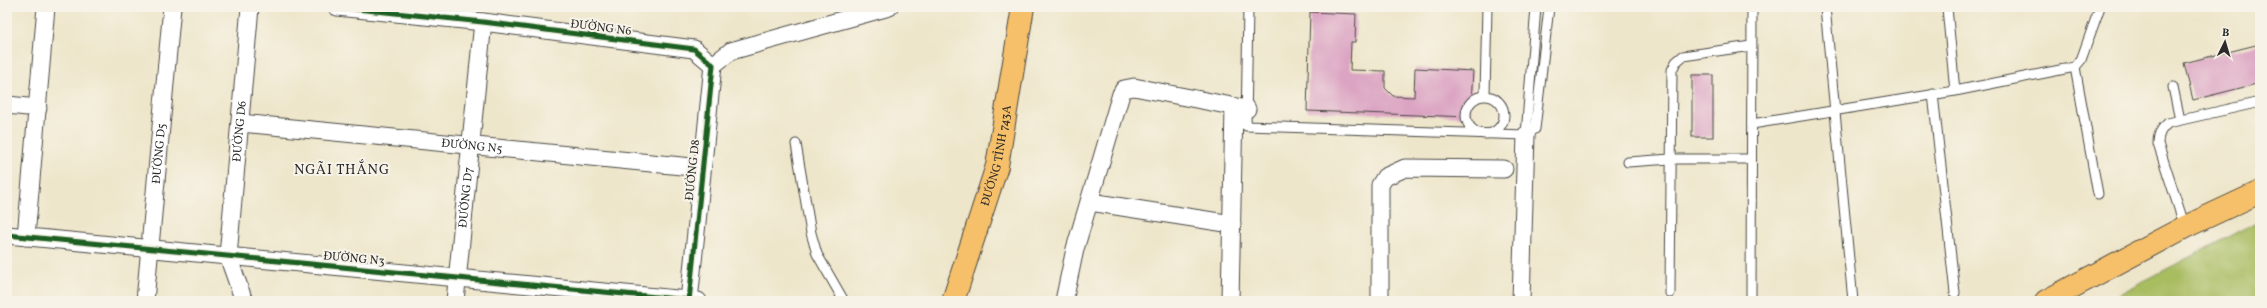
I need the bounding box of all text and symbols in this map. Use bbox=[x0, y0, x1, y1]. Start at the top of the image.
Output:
street label: ĐƯỜNG N6 bbox=[569, 15, 632, 40]
north arrow bbox=[2205, 22, 2245, 62]
text: B bbox=[2221, 26, 2230, 41]
street label: ĐƯỜNG D6 bbox=[229, 100, 251, 163]
street label: ĐƯỜNG TỈNH 743A bbox=[977, 103, 1016, 208]
street label: ĐƯỜNG D5 bbox=[149, 122, 170, 185]
street label: ĐƯỜNG N5 bbox=[441, 136, 503, 157]
street label: ĐƯỜNG D8 bbox=[681, 139, 704, 201]
district label: NGÃI THẮNG bbox=[294, 159, 390, 180]
street label: ĐƯỜNG D7 bbox=[455, 166, 477, 229]
street label: ĐƯỜNG N3 bbox=[323, 247, 385, 270]

